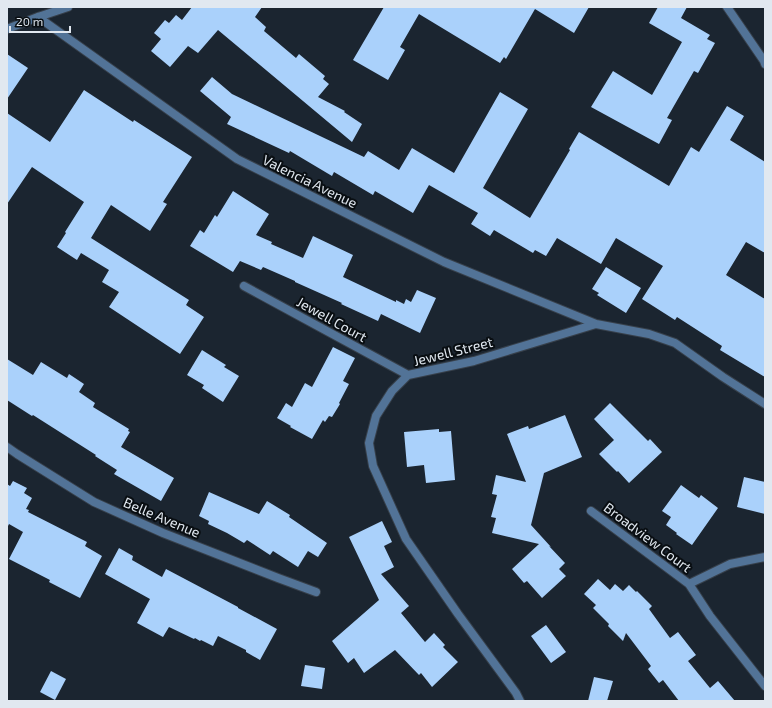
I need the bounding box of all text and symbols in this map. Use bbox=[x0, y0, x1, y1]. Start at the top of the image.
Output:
scale bar bbox=[10, 8, 70, 34]
text: 20 m bbox=[16, 14, 43, 28]
street label: Valencia Avenue bbox=[260, 151, 360, 211]
street label: Jewell Court bbox=[294, 293, 370, 345]
street label: Jewell Street bbox=[412, 333, 494, 369]
street label: Belle Avenue bbox=[121, 493, 203, 541]
street label: Broadview Court bbox=[601, 498, 695, 576]

